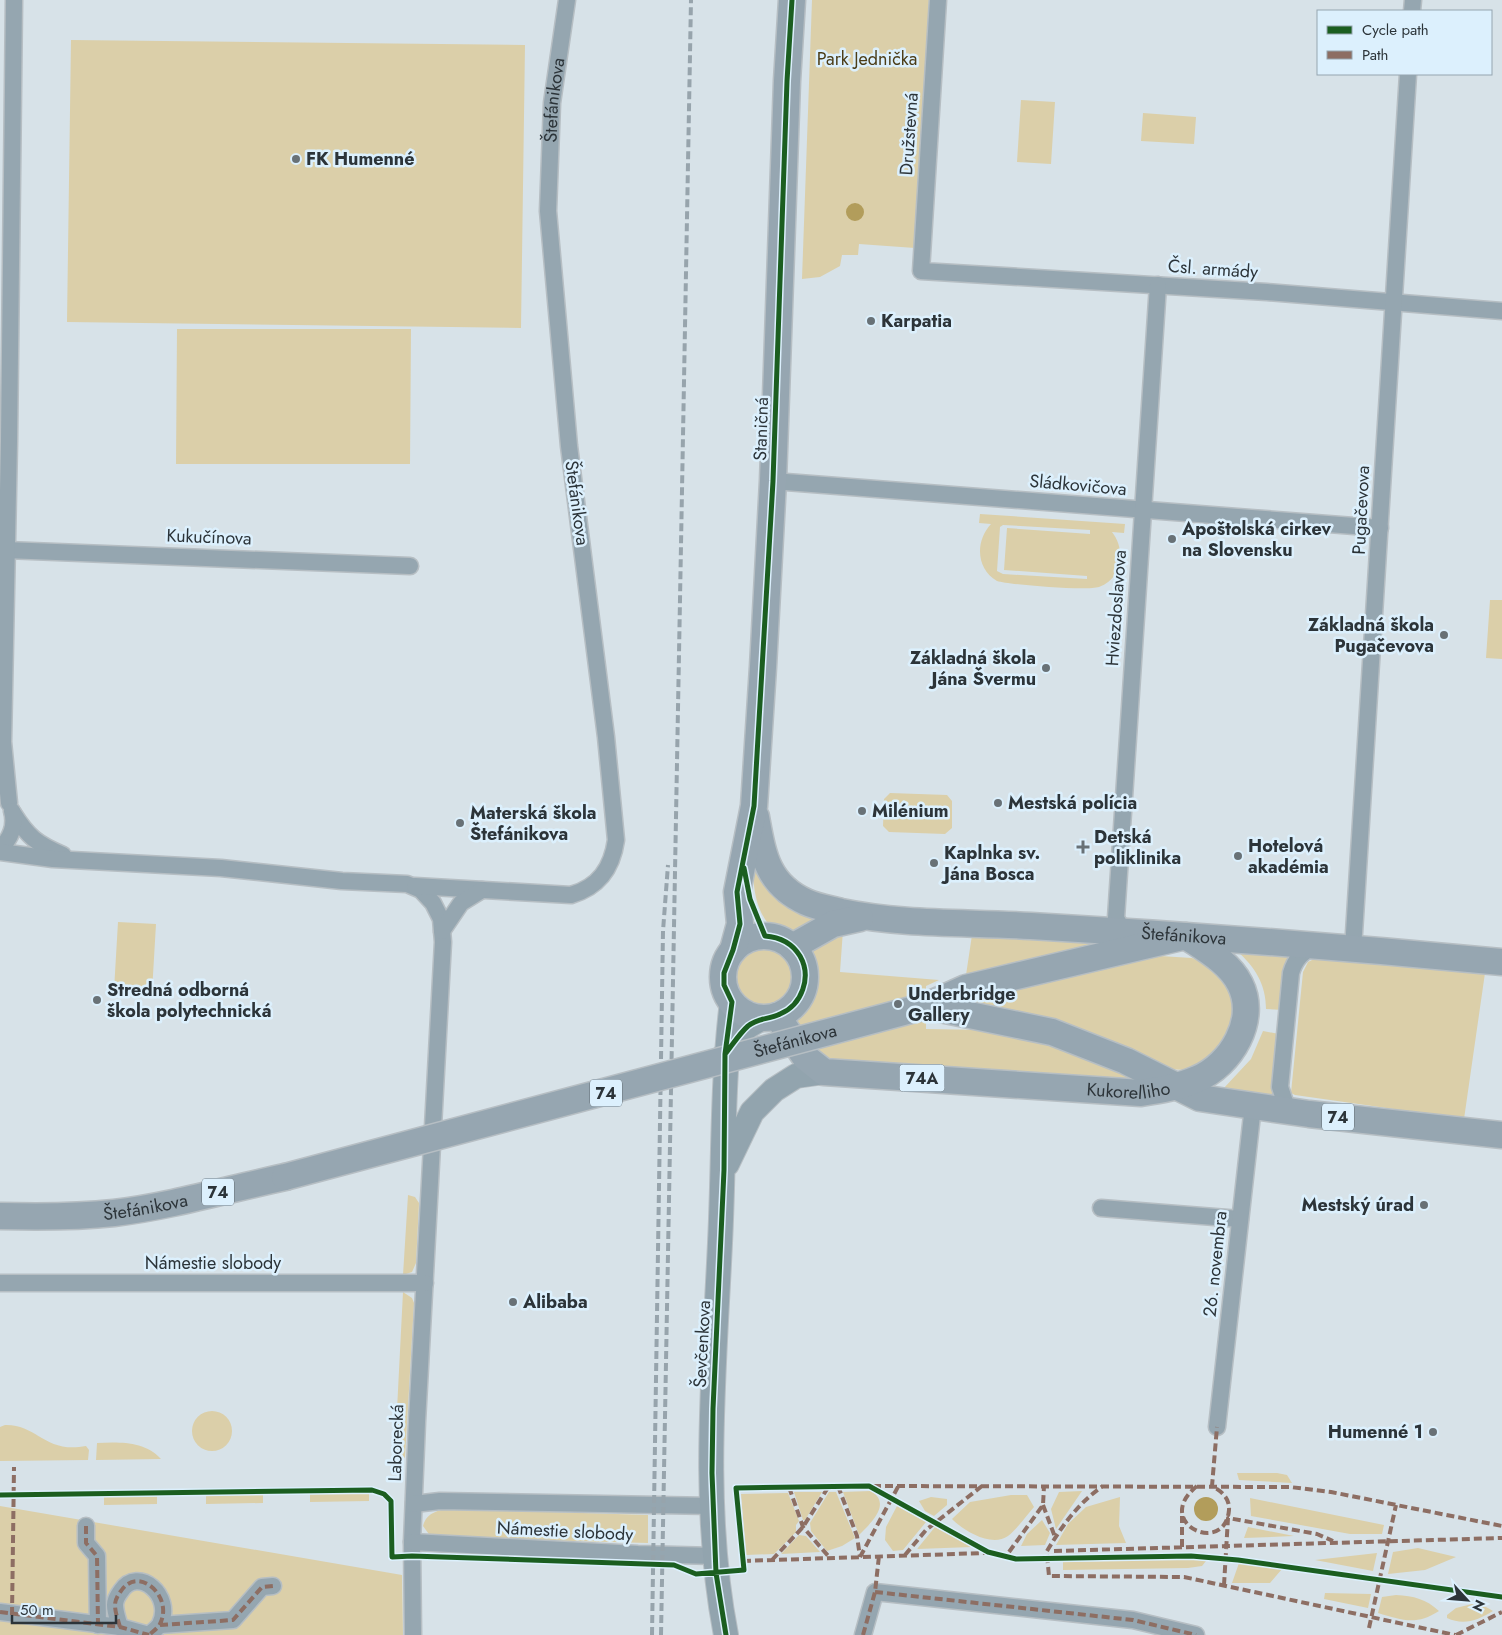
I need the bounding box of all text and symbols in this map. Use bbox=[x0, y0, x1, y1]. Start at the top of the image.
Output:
legend bbox=[1317, 10, 1492, 75]
text: Cycle path bbox=[1362, 19, 1429, 41]
text: Path bbox=[1362, 44, 1388, 66]
park label: Park Jednička bbox=[817, 46, 917, 72]
street label: Štefánikova bbox=[538, 56, 571, 143]
street label: Družstevná bbox=[893, 92, 925, 176]
place label: FK Humenné bbox=[306, 146, 415, 172]
marker: FK Humenné bbox=[290, 153, 302, 165]
street label: Čsl. armády bbox=[1167, 253, 1259, 285]
place label: Karpatia bbox=[881, 308, 952, 334]
marker: Karpatia bbox=[865, 315, 877, 327]
street label: Staničná bbox=[747, 397, 775, 461]
street label: Štefánikova bbox=[558, 459, 596, 547]
street label: Pugačevova bbox=[1346, 465, 1376, 555]
street label: Sládkovičova bbox=[1028, 468, 1128, 502]
place label: Apoštolská cirkev na Slovensku bbox=[1181, 516, 1332, 563]
street label: Kukučínova bbox=[166, 523, 252, 551]
marker: Apoštolská cirkev na Slovensku bbox=[1166, 533, 1178, 545]
street label: Hviezdoslavova bbox=[1099, 549, 1133, 667]
place label: Základná škola Pugačevova bbox=[1308, 612, 1434, 659]
marker: Základná škola Pugačevova bbox=[1438, 629, 1450, 641]
place label: Základná škola Jána Švermu bbox=[910, 645, 1036, 692]
marker: Základná škola Jána Švermu bbox=[1040, 662, 1052, 674]
place label: Mestská polícia bbox=[1008, 790, 1137, 816]
marker: Mestská polícia bbox=[992, 797, 1004, 809]
place label: Milénium bbox=[872, 798, 949, 824]
place label: Materská škola Štefánikova bbox=[470, 800, 596, 847]
marker: Milénium bbox=[856, 805, 868, 817]
marker: Materská škola Štefánikova bbox=[454, 817, 466, 829]
place label: Detská poliklinika bbox=[1094, 824, 1181, 871]
place label: Hotelová akadémia bbox=[1248, 833, 1329, 880]
place label: Kaplnka sv. Jána Bosca bbox=[941, 840, 1040, 887]
marker: Detská poliklinika bbox=[1076, 840, 1090, 854]
marker: Hotelová akadémia bbox=[1232, 850, 1244, 862]
marker: Kaplnka sv. Jána Bosca bbox=[928, 857, 940, 869]
street label: Štefánikova bbox=[1140, 920, 1227, 952]
place label: Stredná odborná škola polytechnická bbox=[107, 977, 271, 1024]
place label: Underbridge Gallery bbox=[908, 981, 1016, 1028]
marker: Stredná odborná škola polytechnická bbox=[91, 994, 103, 1006]
marker: Underbridge Gallery bbox=[892, 998, 904, 1010]
street label: Štefánikova bbox=[751, 1017, 840, 1064]
road number: 74A bbox=[900, 1064, 944, 1092]
street label: Kukorelliho bbox=[1086, 1075, 1173, 1106]
road number: 74 bbox=[590, 1080, 622, 1106]
road number: 74 bbox=[1322, 1104, 1354, 1130]
road number: 74 bbox=[202, 1178, 234, 1206]
street label: Štefánikova bbox=[102, 1187, 190, 1227]
place label: Mestský úrad bbox=[1302, 1192, 1414, 1218]
marker: Mestský úrad bbox=[1418, 1199, 1430, 1211]
street label: 26. novembra bbox=[1197, 1210, 1233, 1318]
street label: Námestie slobody bbox=[145, 1250, 281, 1276]
place label: Alibaba bbox=[522, 1289, 588, 1315]
marker: Alibaba bbox=[507, 1296, 519, 1308]
street label: Ševčenkova bbox=[687, 1300, 717, 1388]
street label: Laborecká bbox=[382, 1404, 410, 1482]
place label: Humenné 1 bbox=[1328, 1419, 1423, 1445]
marker: Humenné 1 bbox=[1427, 1426, 1439, 1438]
street label: Námestie slobody bbox=[496, 1514, 634, 1548]
north arrow bbox=[1442, 1575, 1492, 1625]
scale bar bbox=[12, 1592, 116, 1624]
text: N bbox=[1467, 1596, 1490, 1615]
text: 50 m bbox=[20, 1599, 54, 1621]

